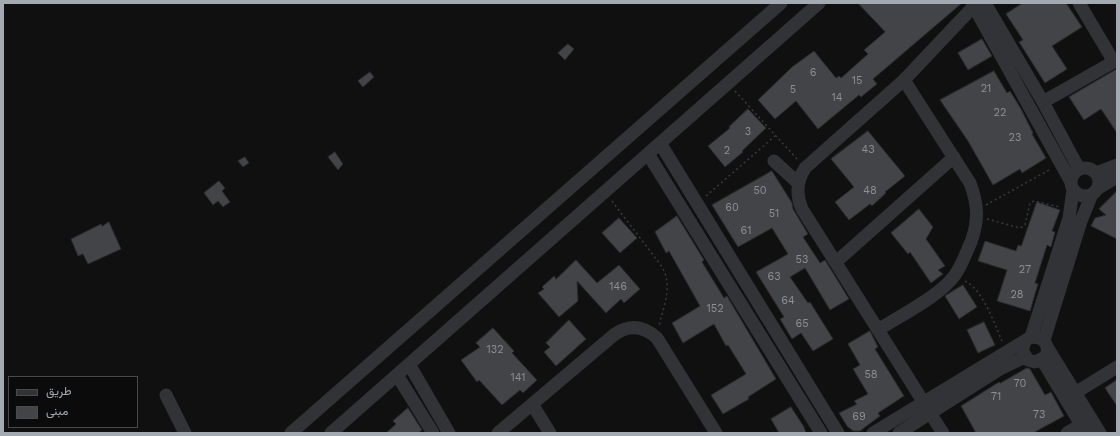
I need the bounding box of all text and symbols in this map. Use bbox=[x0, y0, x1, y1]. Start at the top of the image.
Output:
house number: 6 bbox=[810, 66, 816, 80]
house number: 15 bbox=[852, 74, 862, 88]
house number: 21 bbox=[981, 82, 991, 96]
house number: 5 bbox=[790, 83, 796, 97]
house number: 14 bbox=[831, 91, 843, 105]
house number: 22 bbox=[994, 106, 1006, 120]
house number: 3 bbox=[745, 125, 751, 139]
house number: 23 bbox=[1009, 131, 1021, 145]
house number: 43 bbox=[861, 143, 875, 157]
house number: 2 bbox=[724, 144, 730, 158]
house number: 50 bbox=[753, 184, 767, 198]
house number: 48 bbox=[863, 184, 877, 198]
house number: 60 bbox=[725, 201, 739, 215]
house number: 51 bbox=[769, 207, 779, 221]
house number: 61 bbox=[741, 224, 751, 238]
house number: 53 bbox=[796, 253, 808, 267]
house number: 27 bbox=[1019, 263, 1031, 277]
house number: 63 bbox=[767, 270, 781, 284]
house number: 146 bbox=[609, 280, 627, 294]
house number: 28 bbox=[1010, 288, 1024, 302]
house number: 64 bbox=[781, 294, 795, 308]
house number: 152 bbox=[706, 302, 724, 316]
house number: 65 bbox=[795, 317, 809, 331]
house number: 132 bbox=[486, 343, 504, 357]
house number: 58 bbox=[864, 368, 878, 382]
house number: 141 bbox=[510, 371, 526, 385]
legend bbox=[8, 376, 138, 428]
house number: 70 bbox=[1014, 377, 1026, 391]
text: طريق bbox=[46, 384, 71, 398]
house number: 71 bbox=[991, 390, 1001, 404]
text: مبنى bbox=[46, 404, 68, 418]
house number: 73 bbox=[1033, 408, 1045, 422]
house number: 69 bbox=[852, 410, 866, 424]

